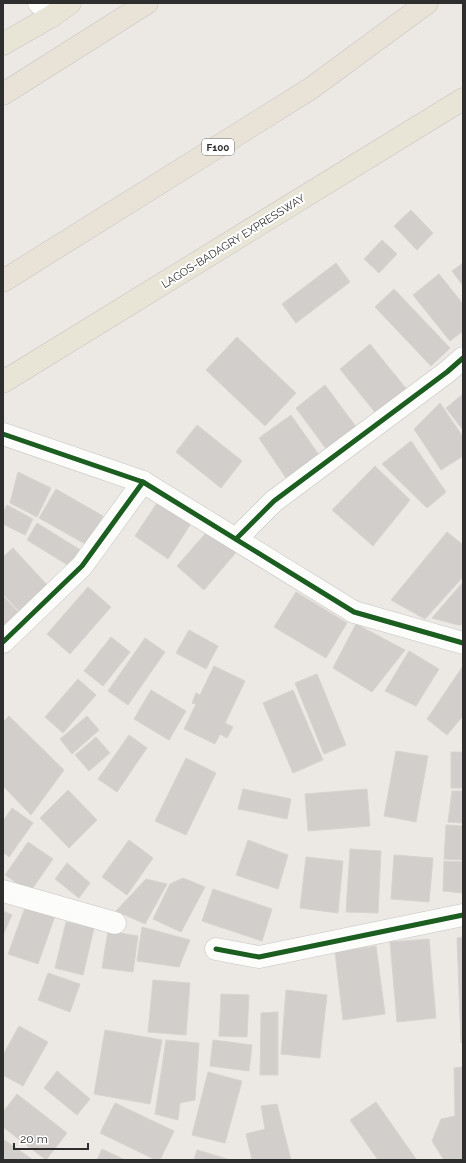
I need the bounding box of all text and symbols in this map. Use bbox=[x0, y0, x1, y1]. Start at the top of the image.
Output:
road number: F100 bbox=[202, 139, 234, 155]
street label: LAGOS-BADAGRY EXPRESSWAY bbox=[159, 192, 307, 291]
scale bar bbox=[14, 1125, 88, 1151]
text: 20 m bbox=[20, 1132, 48, 1146]

